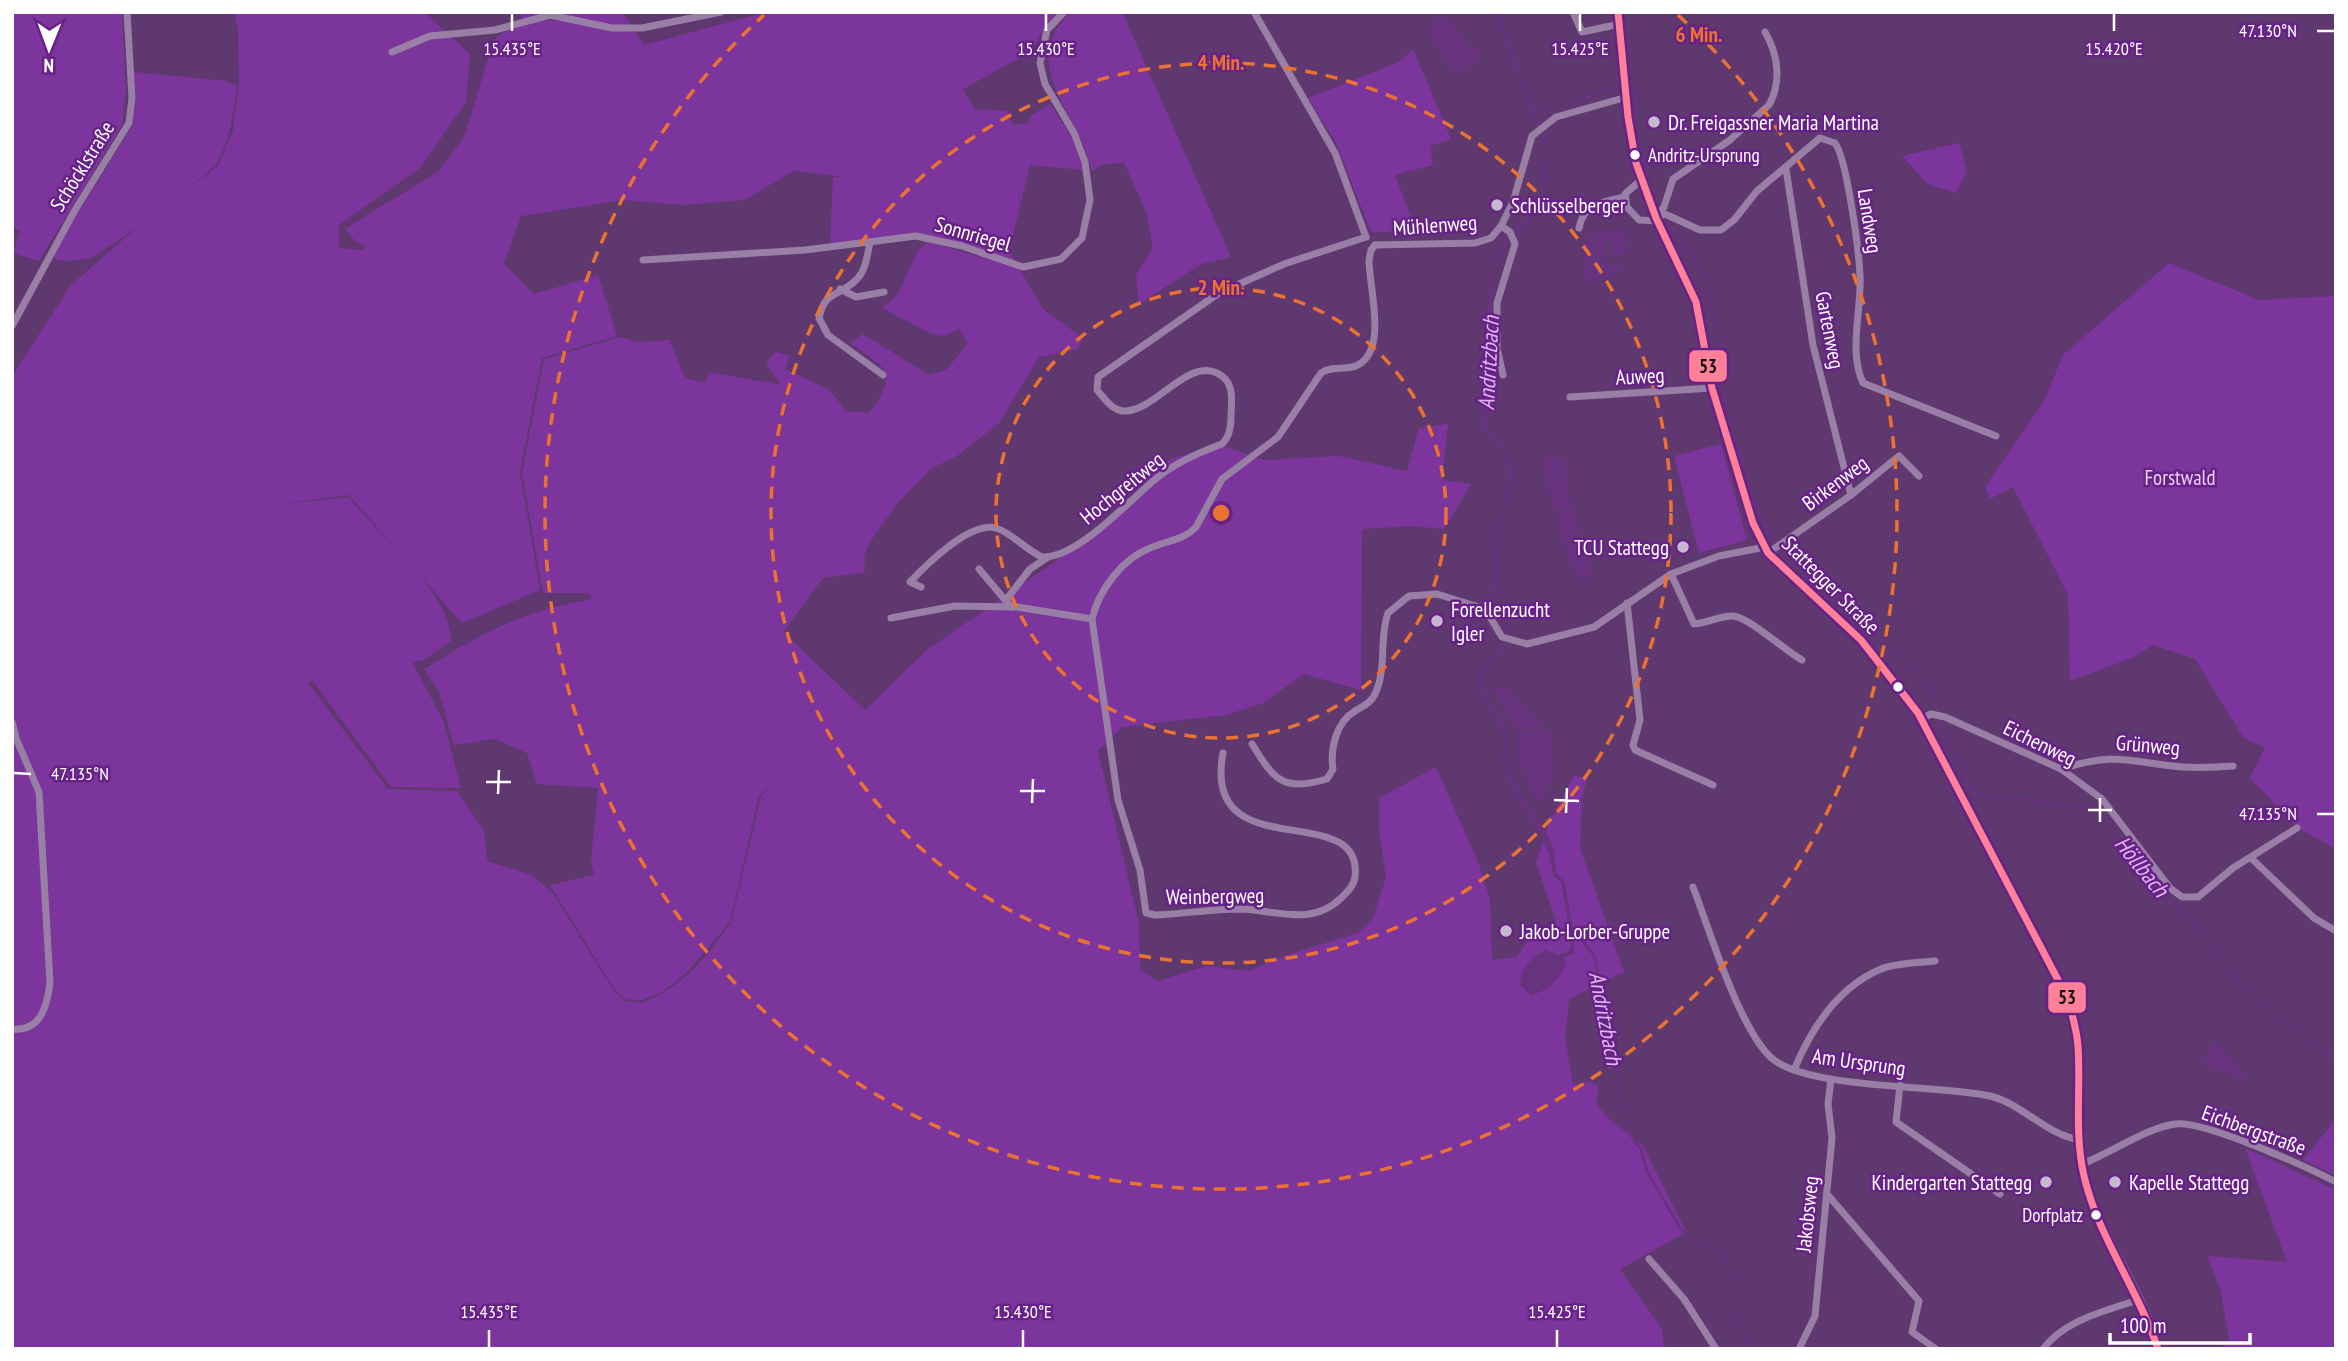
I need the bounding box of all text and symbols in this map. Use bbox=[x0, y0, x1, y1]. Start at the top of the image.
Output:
north arrow bbox=[14, 14, 84, 84]
text: 47.130°N bbox=[2239, 19, 2297, 42]
text: 6 Min. bbox=[1676, 21, 1722, 48]
text: 15.435°E bbox=[483, 37, 541, 60]
text: 15.430°E bbox=[1017, 37, 1075, 60]
text: 15.425°E bbox=[1551, 37, 1609, 60]
text: 15.420°E bbox=[2085, 37, 2143, 60]
text: 4 Min. bbox=[1198, 49, 1244, 76]
text: N bbox=[43, 54, 54, 78]
place label: Dr. Freigassner Maria Martina bbox=[1668, 109, 1879, 136]
marker: Dr. Freigassner Maria Martina bbox=[1646, 114, 1662, 130]
street label: Schöcklstraße bbox=[44, 116, 120, 216]
place label: Andritz-Ursprung bbox=[1648, 143, 1760, 167]
marker: Andritz-Ursprung bbox=[1628, 148, 1642, 162]
street label: Landweg bbox=[1852, 187, 1888, 255]
place label: Schlüsselberger bbox=[1511, 192, 1626, 219]
marker: Schlüsselberger bbox=[1489, 197, 1505, 213]
street label: Mühlenweg bbox=[1392, 209, 1478, 241]
street label: Sonnriegel bbox=[932, 210, 1014, 258]
text: 2 Min. bbox=[1198, 274, 1244, 301]
street label: Gartenweg bbox=[1809, 289, 1851, 371]
water label: Andritzbach bbox=[1471, 313, 1505, 411]
line badge: 53 bbox=[1688, 349, 1728, 383]
text: 53 bbox=[1699, 354, 1717, 378]
street label: Auweg bbox=[1615, 361, 1665, 391]
street label: Hochgreitweg bbox=[1074, 446, 1170, 530]
street label: Birkenweg bbox=[1797, 449, 1873, 517]
park label: Forstwald bbox=[2144, 464, 2216, 491]
centre of rings bbox=[1209, 501, 1233, 525]
street label: Stattegger Straße bbox=[1776, 530, 1886, 640]
place label: TCU Stattegg bbox=[1574, 534, 1669, 561]
marker: TCU Stattegg bbox=[1675, 539, 1691, 555]
place label: Forellenzucht Igler bbox=[1451, 596, 1550, 647]
marker: Forellenzucht Igler bbox=[1429, 613, 1445, 629]
unlabelled marker bbox=[1891, 680, 1905, 694]
street label: Eichenweg bbox=[1999, 714, 2081, 772]
street label: Grünweg bbox=[2115, 729, 2181, 761]
text: 47.135°N bbox=[51, 762, 109, 785]
text: 47.135°N bbox=[2239, 802, 2297, 825]
water label: Höllbach bbox=[2109, 829, 2177, 904]
street label: Weinbergweg bbox=[1166, 882, 1264, 910]
place label: Jakob-Lorber-Gruppe bbox=[1519, 918, 1670, 945]
marker: Jakob-Lorber-Gruppe bbox=[1498, 923, 1514, 939]
water label: Andritzbach bbox=[1583, 969, 1630, 1069]
line badge: 53 bbox=[2047, 981, 2087, 1014]
text: 53 bbox=[2058, 985, 2076, 1009]
street label: Am Ursprung bbox=[1811, 1042, 1907, 1082]
street label: Eichbergstraße bbox=[2198, 1099, 2310, 1161]
place label: Kindergarten Stattegg bbox=[1871, 1169, 2032, 1196]
place label: Kapelle Stattegg bbox=[2129, 1169, 2249, 1196]
marker: Kindergarten Stattegg bbox=[2038, 1174, 2054, 1190]
marker: Kapelle Stattegg bbox=[2107, 1174, 2123, 1190]
street label: Jakobsweg bbox=[1789, 1175, 1824, 1254]
place label: Dorfplatz bbox=[2022, 1203, 2083, 1227]
marker: Dorfplatz bbox=[2089, 1208, 2103, 1222]
text: 15.435°E bbox=[460, 1300, 518, 1323]
text: 15.430°E bbox=[994, 1300, 1052, 1323]
text: 15.425°E bbox=[1528, 1300, 1586, 1323]
scale bar bbox=[2110, 1302, 2250, 1346]
text: 100 m bbox=[2120, 1312, 2166, 1339]

